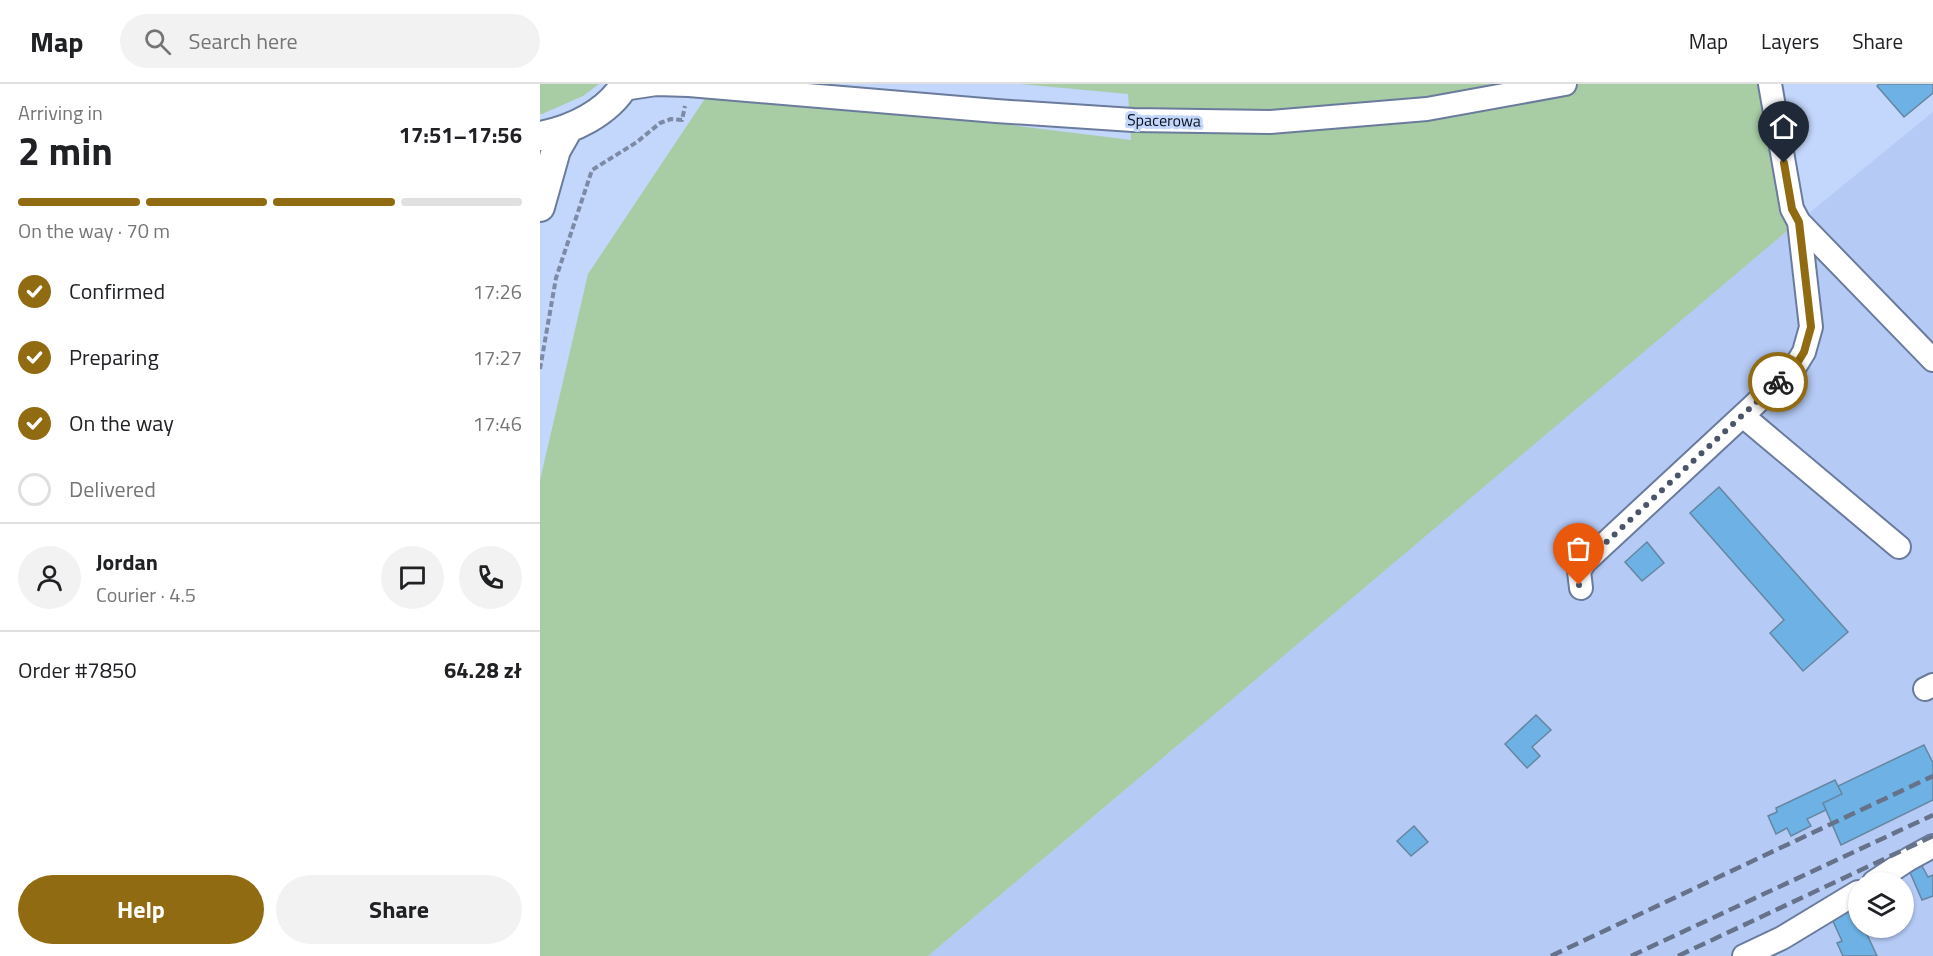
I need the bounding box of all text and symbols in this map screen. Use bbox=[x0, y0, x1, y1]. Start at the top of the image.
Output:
search box bbox=[120, 14, 540, 68]
text: Map bbox=[30, 20, 84, 63]
text: Search here bbox=[189, 24, 298, 58]
icon: search bbox=[141, 25, 174, 58]
text: Map bbox=[1689, 25, 1728, 57]
text: Layers bbox=[1761, 25, 1819, 57]
text: Share bbox=[1852, 25, 1903, 57]
text: Arriving in bbox=[18, 97, 103, 128]
pin bbox=[1758, 101, 1809, 163]
street label: Spacerowa bbox=[1127, 107, 1201, 133]
icon: home bbox=[1767, 110, 1800, 143]
text: 17:51–17:56 bbox=[399, 118, 522, 152]
text: 2 min bbox=[18, 121, 113, 180]
text: On the way · 70 m bbox=[18, 215, 170, 246]
text: Confirmed bbox=[69, 274, 165, 308]
icon: check bbox=[18, 275, 51, 308]
text: 17:26 bbox=[473, 276, 522, 307]
text: Preparing bbox=[69, 340, 159, 374]
icon: check bbox=[18, 341, 51, 374]
text: 17:27 bbox=[473, 342, 522, 373]
courier bbox=[1748, 352, 1808, 412]
icon: bike bbox=[1762, 366, 1795, 399]
text: On the way bbox=[69, 406, 174, 440]
icon: check bbox=[18, 407, 51, 440]
text: 17:46 bbox=[473, 408, 522, 439]
text: Delivered bbox=[69, 472, 156, 506]
pin bbox=[1553, 523, 1604, 585]
icon: bag bbox=[1562, 532, 1595, 565]
text: Jordan bbox=[96, 545, 158, 579]
button: person bbox=[18, 546, 81, 609]
button: chat bbox=[381, 546, 444, 609]
button: phone bbox=[459, 546, 522, 609]
text: Courier · 4.5 bbox=[96, 579, 196, 610]
text: Order #7850 bbox=[18, 653, 137, 687]
text: 64.28 zł bbox=[444, 653, 522, 687]
map controls bbox=[1848, 872, 1914, 938]
button: layers bbox=[1848, 872, 1914, 938]
button: Help bbox=[18, 875, 264, 944]
button: Share bbox=[276, 875, 522, 944]

